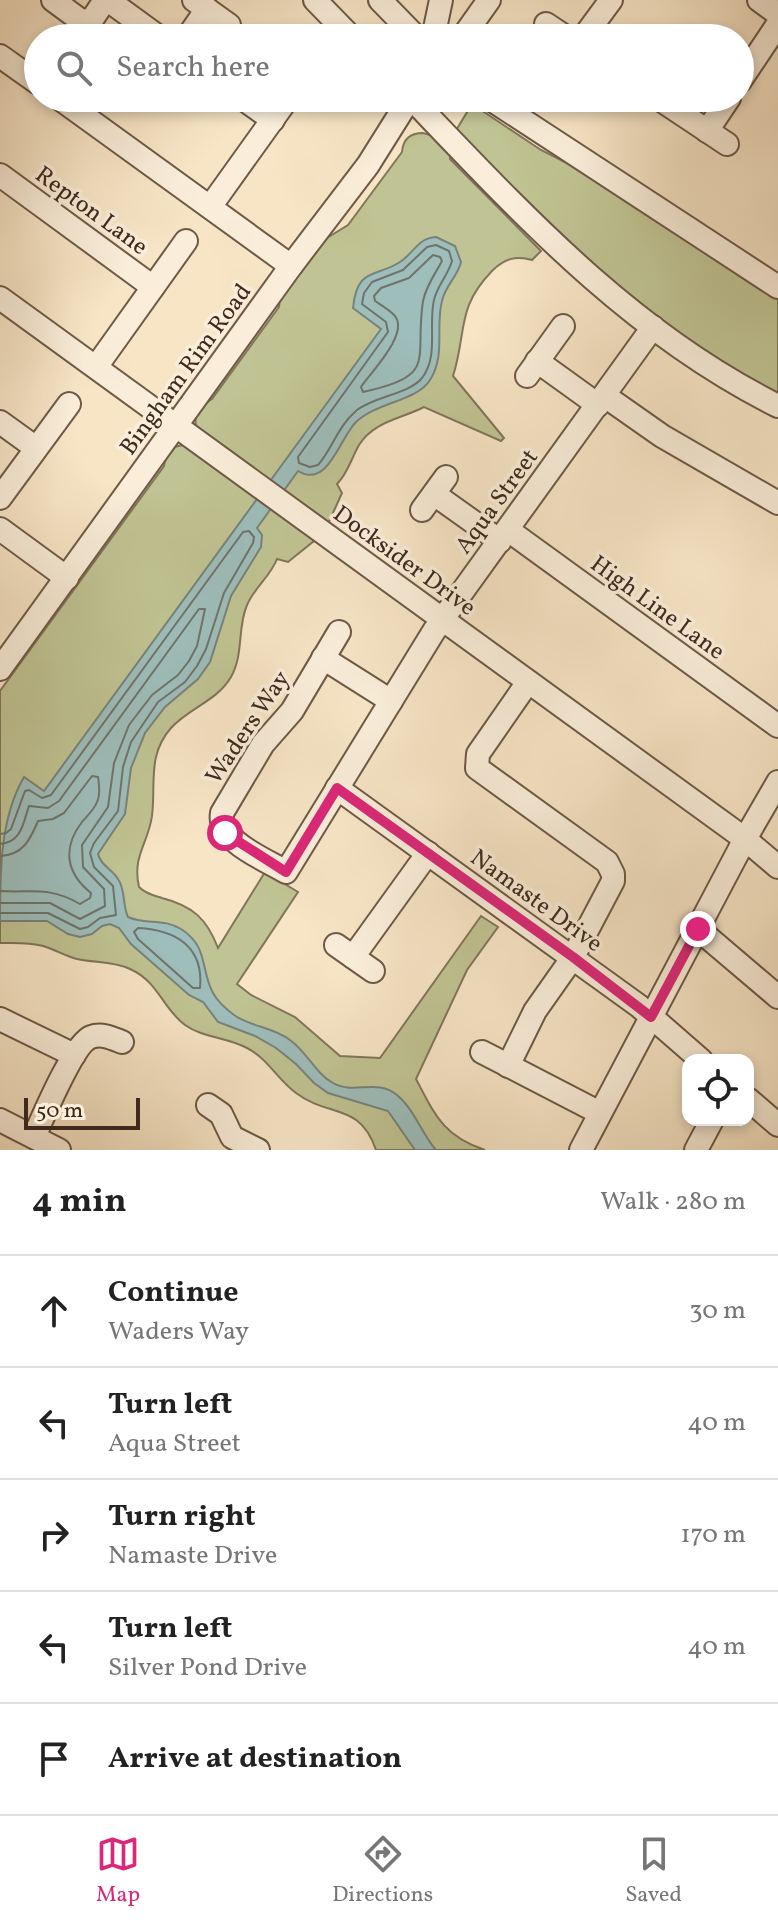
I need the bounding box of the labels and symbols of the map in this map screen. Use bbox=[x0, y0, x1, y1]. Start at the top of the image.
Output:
street label: Repton Lane bbox=[27, 159, 154, 264]
street label: Bingham Rim Road bbox=[113, 277, 261, 463]
street label: Aqua Street bbox=[448, 443, 547, 562]
street label: Docksider Drive bbox=[325, 498, 482, 625]
street label: High Line Lane bbox=[583, 548, 731, 669]
street label: Waders Way bbox=[198, 665, 299, 792]
route start bbox=[207, 815, 243, 851]
street label: Namaste Drive bbox=[463, 842, 609, 961]
route end bbox=[680, 911, 716, 947]
scale bar bbox=[24, 1094, 140, 1130]

